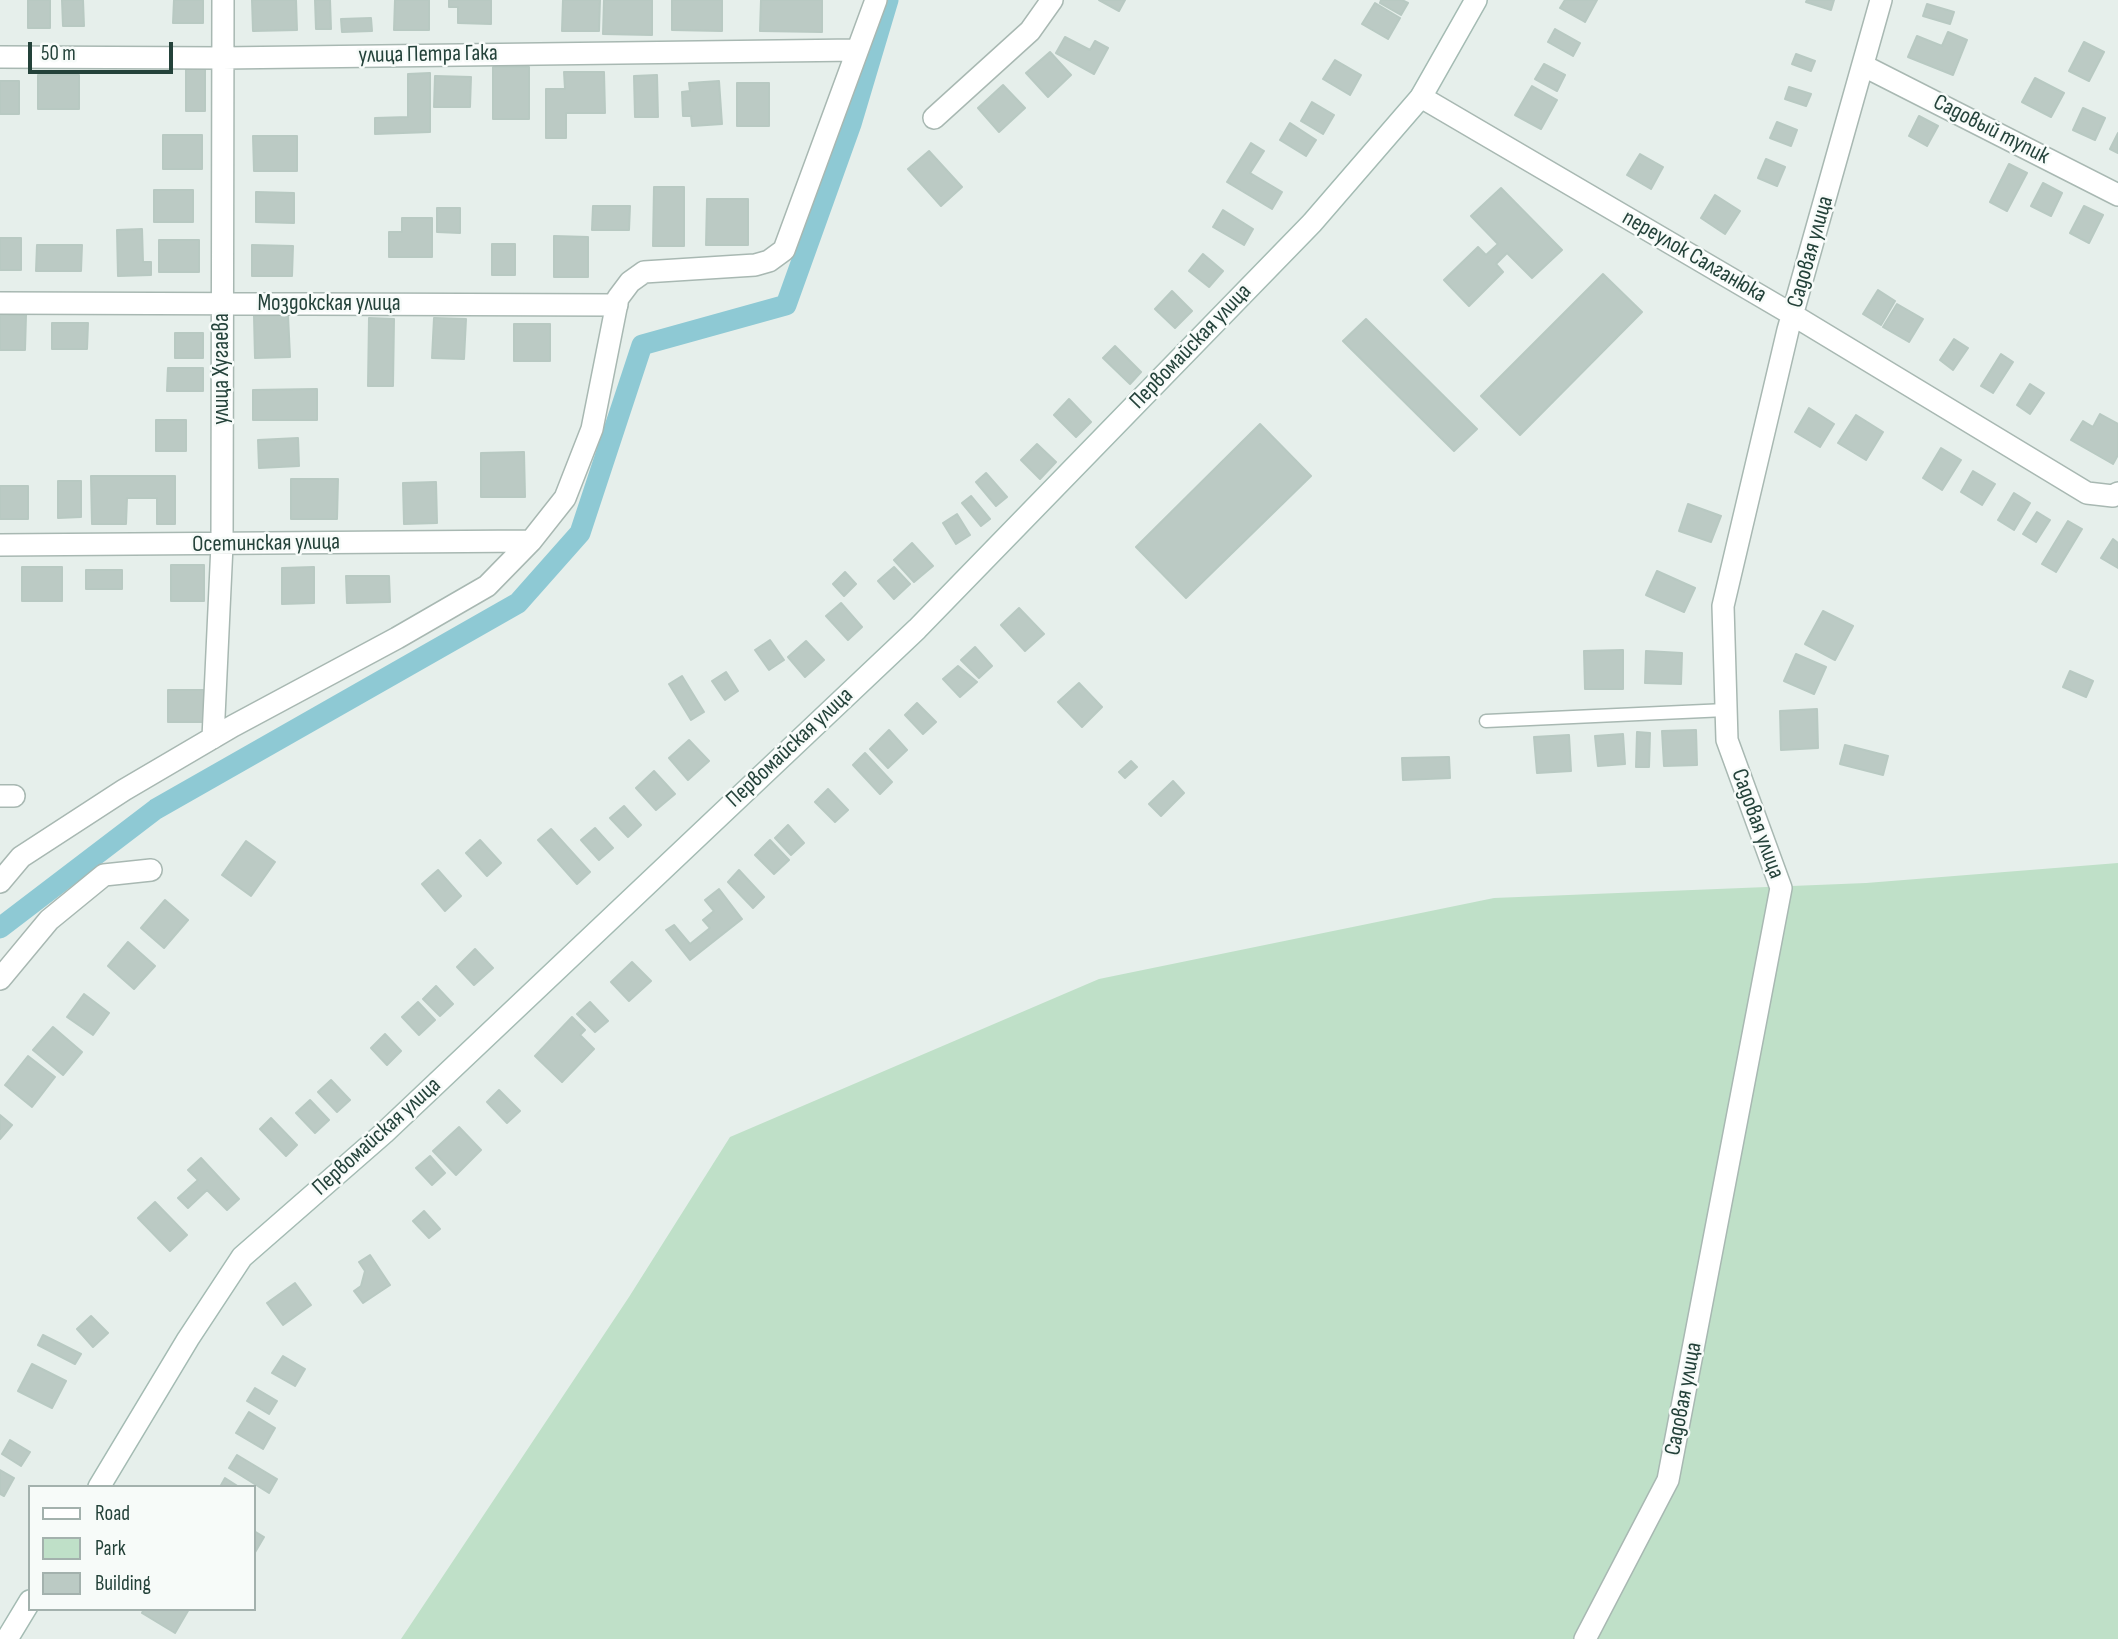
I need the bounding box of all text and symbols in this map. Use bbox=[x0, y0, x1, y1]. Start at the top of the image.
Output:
scale bar bbox=[32, 28, 177, 72]
street label: улица Петра Гака bbox=[358, 40, 498, 70]
text: 50 m bbox=[41, 41, 76, 66]
street label: Садовый тупик bbox=[1928, 89, 2054, 171]
street label: Садовая улица bbox=[1782, 193, 1840, 311]
street label: переулок Салганюка bbox=[1617, 205, 1771, 309]
street label: Первомайская улица bbox=[1124, 279, 1258, 415]
street label: Моздокская улица bbox=[257, 290, 401, 318]
street label: улица Хугаева bbox=[208, 313, 236, 425]
street label: Осетинская улица bbox=[192, 529, 340, 559]
street label: Первомайская улица bbox=[721, 682, 859, 814]
street label: Садовая улица bbox=[1724, 765, 1790, 883]
street label: Первомайская улица bbox=[307, 1072, 447, 1202]
street label: Садовая улица bbox=[1660, 1340, 1708, 1458]
legend bbox=[28, 1485, 256, 1611]
text: Road bbox=[95, 1501, 130, 1526]
text: Park bbox=[95, 1536, 126, 1561]
text: Building bbox=[95, 1571, 151, 1596]

